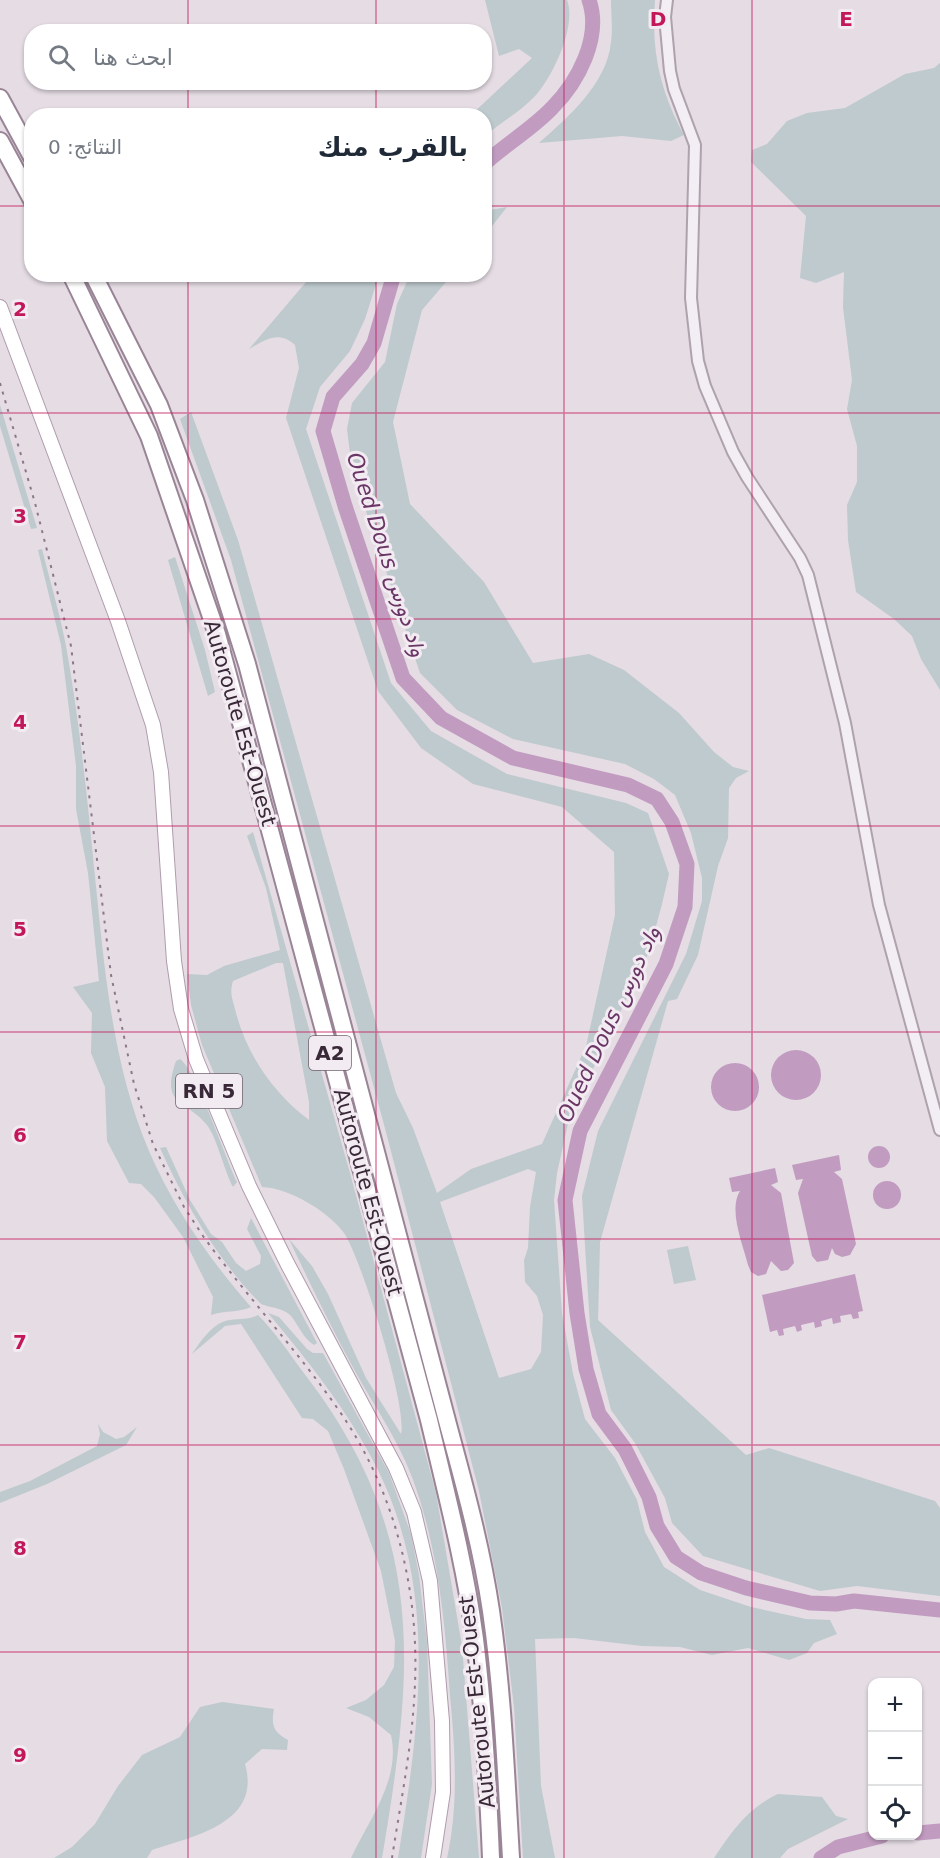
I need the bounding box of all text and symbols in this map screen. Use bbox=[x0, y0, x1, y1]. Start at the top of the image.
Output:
text: D bbox=[650, 7, 666, 31]
text: E bbox=[839, 7, 853, 31]
search box bbox=[24, 24, 492, 90]
icon: search bbox=[45, 41, 78, 74]
text: ابحث هنا bbox=[93, 45, 173, 70]
text: بالقرب منك bbox=[318, 132, 468, 162]
text: النتائج: 0 bbox=[48, 135, 122, 159]
text: 2 bbox=[13, 297, 27, 321]
water label: Oued Dous واد دورس bbox=[341, 449, 431, 660]
text: 3 bbox=[13, 504, 27, 528]
street label: Autoroute Est-Ouest bbox=[199, 617, 281, 829]
text: 4 bbox=[13, 710, 27, 734]
text: 5 bbox=[13, 917, 27, 941]
water label: Oued Dous واد دورس bbox=[552, 922, 666, 1126]
road number: A2 bbox=[309, 1036, 351, 1070]
road number: RN 5 bbox=[176, 1074, 242, 1108]
street label: Autoroute Est-Ouest bbox=[329, 1086, 407, 1298]
text: 6 bbox=[13, 1123, 27, 1147]
text: 7 bbox=[13, 1330, 27, 1354]
text: 8 bbox=[13, 1536, 27, 1560]
street label: Autoroute Est-Ouest bbox=[454, 1595, 500, 1809]
map controls bbox=[868, 1678, 922, 1840]
button: + bbox=[868, 1678, 922, 1732]
button: − bbox=[868, 1732, 922, 1786]
text: 9 bbox=[13, 1743, 27, 1767]
button: locate bbox=[868, 1786, 922, 1840]

